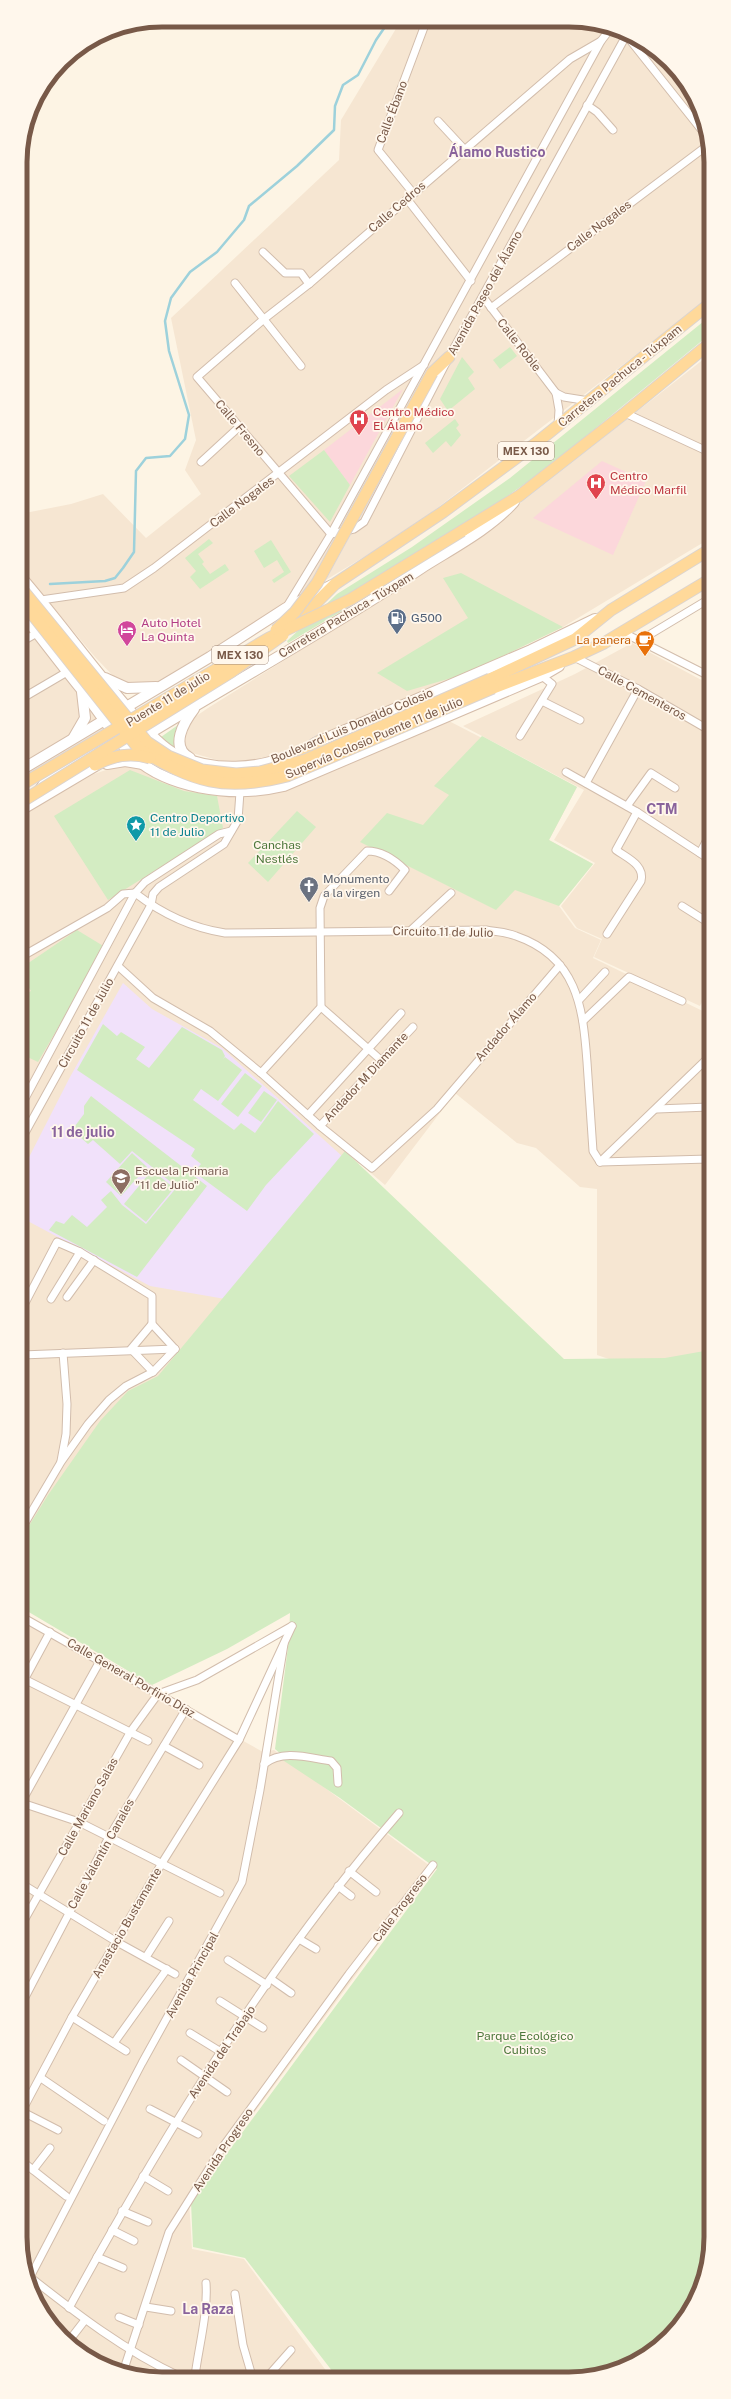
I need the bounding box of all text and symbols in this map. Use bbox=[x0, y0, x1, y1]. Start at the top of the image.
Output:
street label: Calle Ébano bbox=[374, 79, 410, 145]
district label: Álamo Rustico bbox=[449, 143, 545, 160]
street label: Calle Cedros bbox=[366, 178, 428, 236]
street label: Calle Nogales bbox=[564, 197, 634, 255]
street label: Avenida Paseo del Álamo bbox=[445, 228, 525, 358]
street label: Calle Roble bbox=[494, 316, 544, 374]
street label: Carretera Pachuca - Túxpam bbox=[555, 322, 685, 430]
street label: Calle Fresno bbox=[212, 397, 268, 459]
place label: Centro Médico El Álamo bbox=[373, 405, 455, 433]
hospital icon: Centro Médico El Álamo bbox=[348, 408, 370, 436]
road number: MEX 130 bbox=[498, 442, 554, 460]
place label: Centro Médico Marfil bbox=[610, 469, 687, 497]
hospital icon: Centro Médico Marfil bbox=[585, 472, 607, 500]
street label: Calle Nogales bbox=[207, 473, 277, 531]
street label: Carretera Pachuca - Túxpam bbox=[276, 569, 416, 661]
fuel station icon: G500 bbox=[386, 607, 408, 635]
place label: G500 bbox=[411, 611, 442, 625]
place label: Auto Hotel La Quinta bbox=[141, 616, 201, 644]
hotel icon: Auto Hotel La Quinta bbox=[116, 619, 138, 647]
cafe icon: La panera bbox=[634, 629, 656, 657]
place label: La panera bbox=[576, 633, 631, 647]
road number: MEX 130 bbox=[212, 646, 268, 664]
street label: Calle Cementeros bbox=[595, 663, 689, 723]
street label: Puente 11 de julio bbox=[124, 668, 213, 729]
street label: Boulevard Luis Donaldo Colosio bbox=[269, 685, 435, 767]
street label: Supervía Colosio Puente 11 de julio bbox=[283, 694, 465, 782]
district label: CTM bbox=[646, 801, 678, 817]
place label: Centro Deportivo 11 de Julio bbox=[150, 811, 245, 839]
place icon: Centro Deportivo 11 de Julio bbox=[125, 814, 147, 842]
park label: Canchas Nestlés bbox=[253, 838, 301, 866]
place label: Monumento a la virgen bbox=[323, 872, 390, 900]
church icon: Monumento a la virgen bbox=[298, 875, 320, 903]
street label: Circuito 11 de Julio bbox=[392, 924, 494, 940]
street label: Circuito 11 de Julio bbox=[55, 975, 117, 1071]
street label: Andador Álamo bbox=[472, 990, 540, 1064]
street label: Andador M Diamante bbox=[321, 1029, 411, 1125]
district label: 11 de julio bbox=[51, 1124, 115, 1140]
place label: Escuela Primaria "11 de Julio" bbox=[135, 1164, 228, 1192]
school or university icon: Escuela Primaria "11 de Julio" bbox=[110, 1167, 132, 1195]
street label: Calle General Porfirio Díaz bbox=[64, 1635, 198, 1721]
street label: Calle Mariano Salas bbox=[55, 1755, 121, 1859]
street label: Calle Valentín Canales bbox=[65, 1796, 137, 1912]
street label: Anastacio Bustamante bbox=[90, 1865, 165, 1981]
street label: Calle Progreso bbox=[370, 1871, 430, 1945]
street label: Avenida Principal bbox=[163, 1929, 222, 2020]
street label: Avenida del Trabajo bbox=[186, 2003, 258, 2101]
park label: Parque Ecológico Cubitos bbox=[477, 2029, 574, 2057]
street label: Avenida Progreso bbox=[190, 2105, 256, 2194]
district label: La Raza bbox=[182, 2301, 234, 2317]

